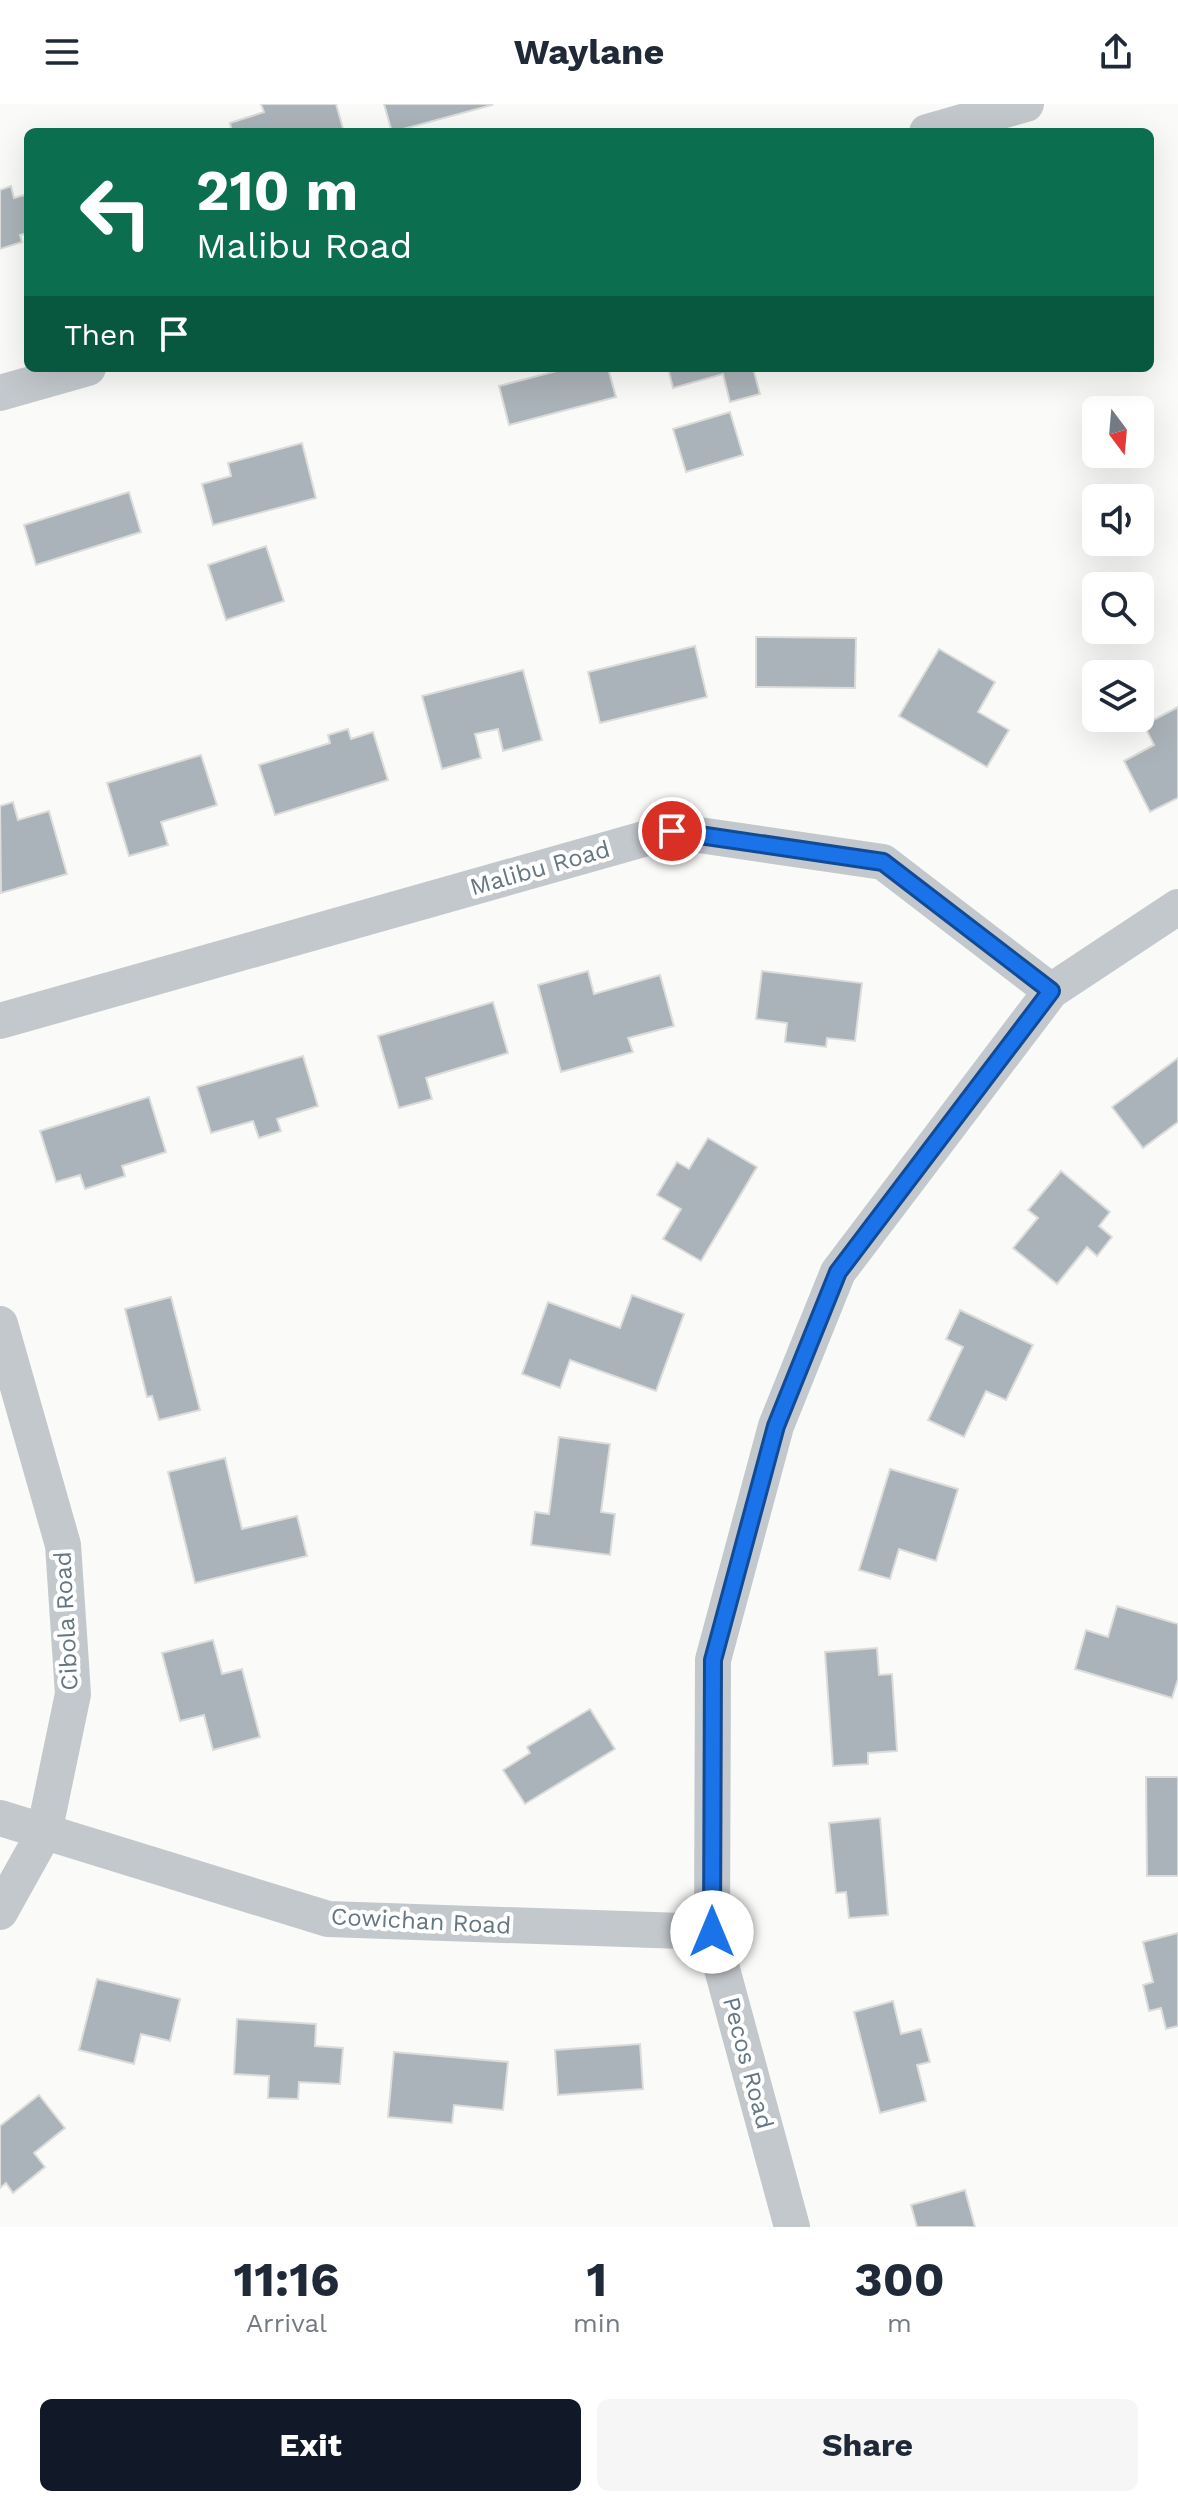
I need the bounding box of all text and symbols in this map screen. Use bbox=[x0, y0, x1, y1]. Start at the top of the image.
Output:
icon: menu bbox=[40, 30, 84, 74]
icon: share bbox=[1094, 30, 1138, 74]
text: Waylane bbox=[514, 31, 664, 73]
text: 210 m bbox=[196, 158, 358, 224]
icon: left bbox=[64, 160, 168, 264]
text: Malibu Road bbox=[196, 225, 412, 267]
icon: arrive bbox=[152, 312, 196, 356]
text: Then bbox=[64, 317, 136, 352]
north arrow bbox=[1082, 396, 1154, 468]
map controls bbox=[1082, 396, 1154, 732]
button: sound bbox=[1082, 484, 1154, 556]
button: search bbox=[1082, 572, 1154, 644]
button: layers bbox=[1082, 660, 1154, 732]
pin bbox=[638, 797, 706, 865]
icon: arrive bbox=[650, 809, 694, 853]
street label: Malibu Road bbox=[467, 835, 613, 901]
street label: Cibola Road bbox=[48, 1551, 84, 1691]
position arrow bbox=[670, 1890, 754, 1974]
street label: Cowichan Road bbox=[330, 1902, 512, 1940]
street label: Pecos Road bbox=[717, 1994, 779, 2132]
text: 11:16 bbox=[233, 2251, 340, 2308]
text: 1 bbox=[587, 2251, 607, 2308]
text: 300 bbox=[854, 2251, 945, 2308]
text: Arrival bbox=[246, 2308, 327, 2338]
text: min bbox=[573, 2308, 621, 2338]
text: m bbox=[887, 2308, 912, 2338]
button: Exit bbox=[40, 2399, 581, 2491]
button: Share bbox=[597, 2399, 1138, 2491]

